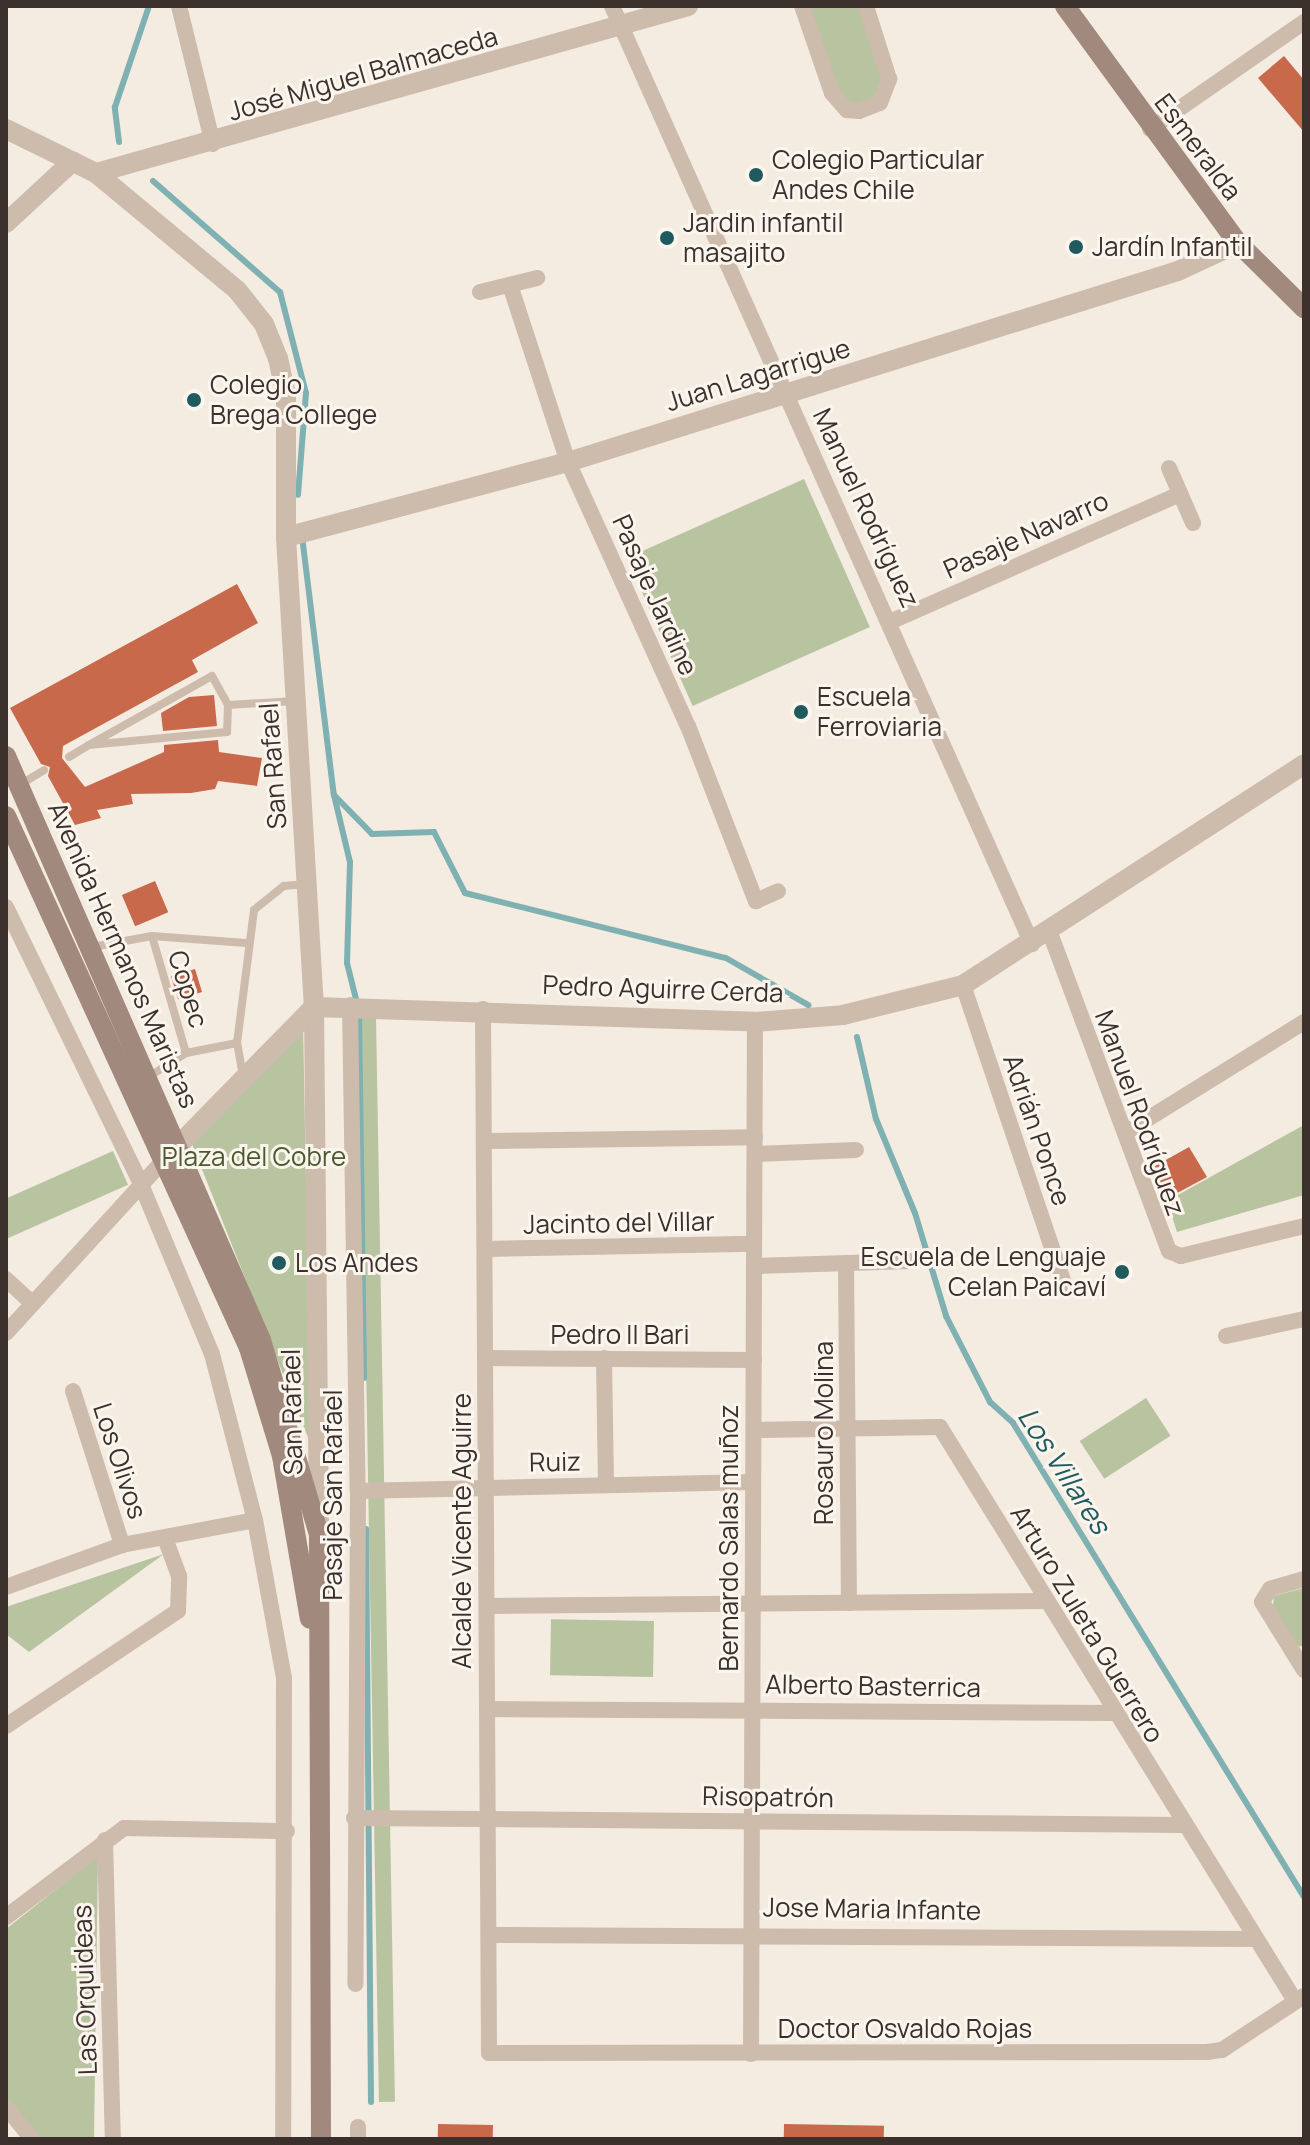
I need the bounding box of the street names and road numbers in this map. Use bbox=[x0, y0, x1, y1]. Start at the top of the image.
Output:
street label: José Miguel Balmaceda bbox=[225, 21, 501, 127]
street label: Esmeralda bbox=[1148, 88, 1248, 206]
street label: Juan Lagarrigue bbox=[662, 332, 854, 418]
street label: Manuel Rodríguez bbox=[806, 403, 926, 613]
street label: Pasaje Navarro bbox=[939, 485, 1113, 585]
street label: Pasaje Jardine bbox=[606, 510, 704, 680]
street label: San Rafael bbox=[253, 702, 293, 830]
street label: Avenida Hermanos Maristas bbox=[41, 797, 205, 1113]
street label: Copec bbox=[162, 947, 214, 1031]
street label: Pedro Aguirre Cerda bbox=[542, 969, 784, 1009]
street label: Manuel Rodríguez bbox=[1088, 1006, 1192, 1220]
street label: Adrián Ponce bbox=[997, 1050, 1077, 1210]
street label: Jacinto del Villar bbox=[523, 1206, 715, 1240]
street label: Pedro II Bari bbox=[550, 1319, 690, 1351]
street label: Rosauro Molina bbox=[808, 1341, 840, 1525]
street label: San Rafael bbox=[275, 1348, 309, 1476]
street label: Pasaje San Rafael bbox=[317, 1389, 349, 1601]
street label: Alcalde Vicente Aguirre bbox=[446, 1393, 478, 1669]
street label: Los Olivos bbox=[87, 1399, 153, 1523]
street label: Bernardo Salas muñoz bbox=[713, 1405, 745, 1671]
street label: Ruiz bbox=[529, 1446, 581, 1478]
street label: Arturo Zuleta Guerrero bbox=[1004, 1500, 1170, 1748]
street label: Alberto Basterrica bbox=[765, 1669, 981, 1703]
street label: Risopatrón bbox=[702, 1780, 834, 1814]
street label: Jose Maria Infante bbox=[763, 1891, 981, 1927]
street label: Las Orquideas bbox=[66, 1904, 104, 2076]
street label: Doctor Osvaldo Rojas bbox=[778, 2013, 1032, 2045]

